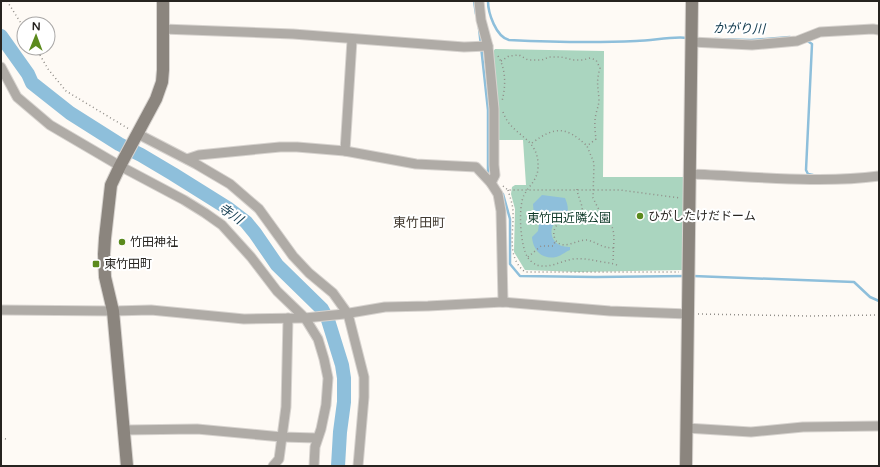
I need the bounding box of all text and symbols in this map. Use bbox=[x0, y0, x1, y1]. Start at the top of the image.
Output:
north arrow bbox=[16, 16, 56, 56]
text: N bbox=[32, 20, 41, 33]
water label: かがり川 bbox=[713, 21, 767, 37]
water label: 寺川 bbox=[215, 200, 247, 229]
place label: ひがしたけだドーム bbox=[648, 209, 756, 223]
park label: 東竹田近隣公園 bbox=[527, 211, 611, 225]
marker: ひがしたけだドーム bbox=[635, 211, 645, 221]
district label: 東竹田町 bbox=[393, 215, 445, 231]
place label: 竹田神社 bbox=[130, 235, 178, 249]
marker: 竹田神社 bbox=[117, 237, 127, 247]
place label: 東竹田町 bbox=[104, 257, 152, 271]
marker: 東竹田町 bbox=[91, 259, 101, 269]

